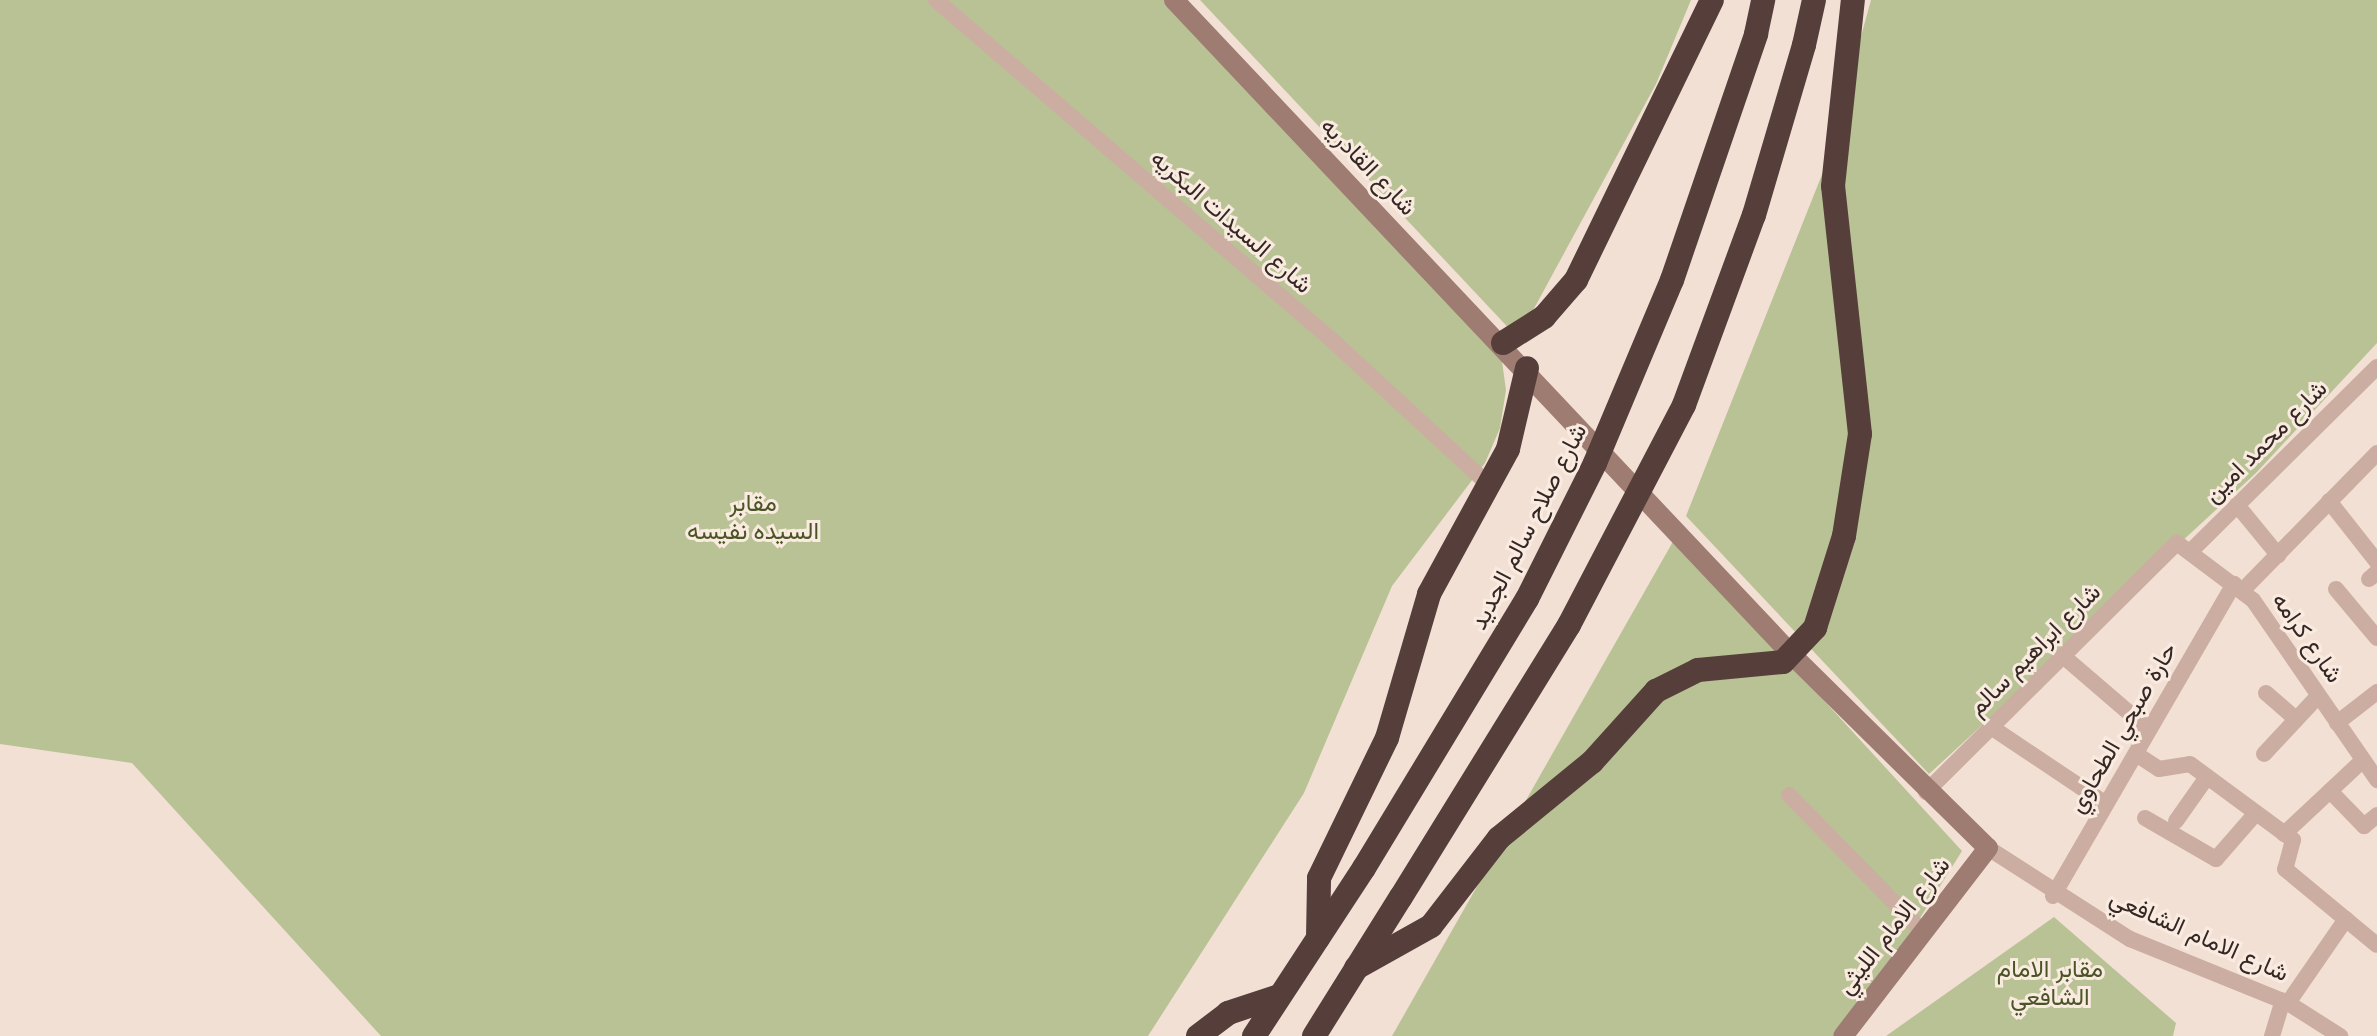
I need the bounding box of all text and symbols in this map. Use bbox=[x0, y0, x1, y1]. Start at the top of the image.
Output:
street label: شارع القادريه bbox=[1314, 112, 1422, 222]
street label: شارع السيدات البكريه bbox=[1145, 144, 1317, 300]
street label: شارع محمد امين bbox=[2199, 375, 2333, 509]
street label: شارع صلاح سالم الجديد bbox=[1465, 419, 1593, 635]
park label: مقابر السيده نفيسه bbox=[687, 490, 819, 546]
street label: شارع ابراهيم سالم bbox=[1963, 578, 2107, 722]
street label: شارع كرامه bbox=[2265, 587, 2349, 689]
street label: حارة صبحي الطحاوي bbox=[2063, 638, 2183, 818]
street label: شارع الامام الليثي bbox=[1831, 852, 1957, 1000]
street label: شارع الامام الشافعي bbox=[2105, 884, 2293, 988]
park label: مقابر الامام الشافعي bbox=[1997, 956, 2103, 1012]

